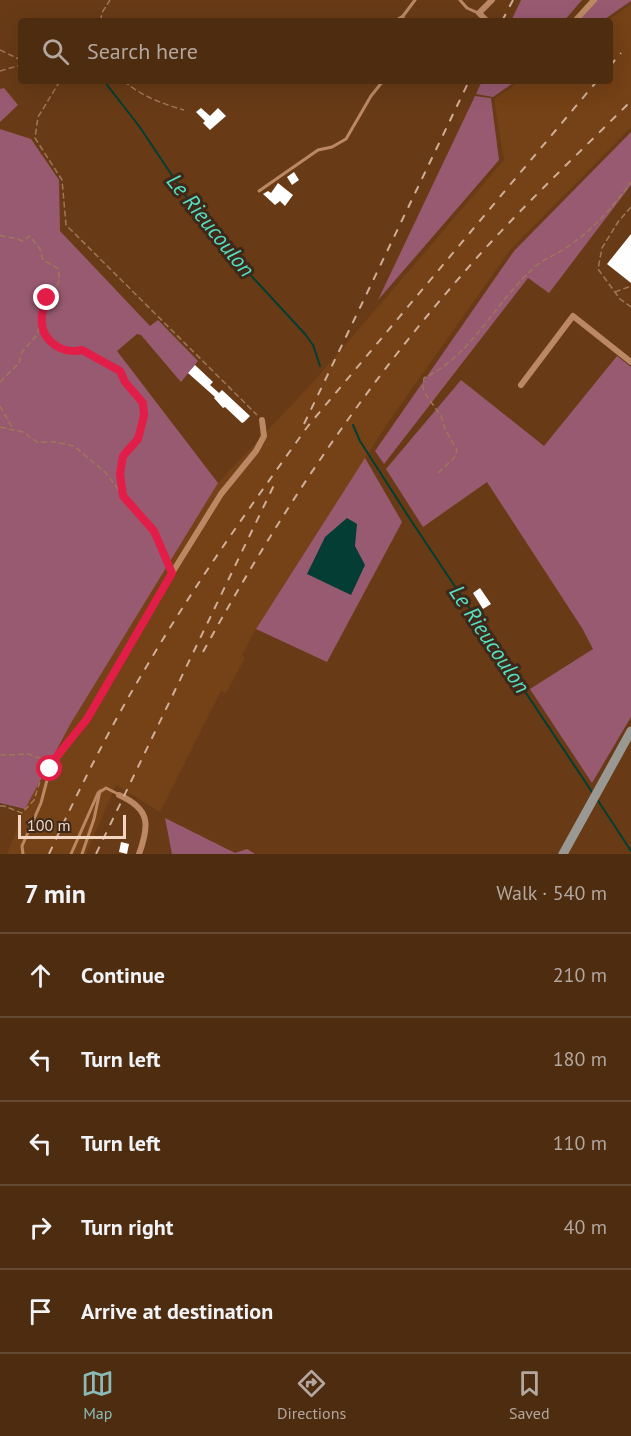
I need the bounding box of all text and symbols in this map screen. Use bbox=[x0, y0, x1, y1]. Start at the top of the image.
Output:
search box bbox=[18, 18, 613, 84]
icon: search bbox=[39, 35, 72, 68]
text: Search here bbox=[87, 37, 198, 65]
water label: Le Rieucoulon bbox=[161, 168, 261, 282]
route end bbox=[33, 284, 59, 310]
water label: Le Rieucoulon bbox=[444, 580, 536, 698]
route start bbox=[36, 755, 62, 781]
scale bar bbox=[18, 812, 126, 840]
text: 100 m bbox=[27, 815, 70, 835]
text: 7 min bbox=[24, 877, 86, 910]
text: Walk · 540 m bbox=[496, 880, 607, 906]
icon: ahead bbox=[24, 959, 57, 992]
text: Continue bbox=[81, 961, 165, 989]
text: 210 m bbox=[553, 962, 607, 988]
icon: left bbox=[24, 1043, 57, 1076]
text: Turn left bbox=[81, 1045, 161, 1073]
text: 180 m bbox=[553, 1046, 607, 1072]
icon: left bbox=[24, 1127, 57, 1160]
text: Turn left bbox=[81, 1129, 161, 1157]
text: 110 m bbox=[553, 1130, 607, 1156]
icon: right bbox=[24, 1211, 57, 1244]
text: Turn right bbox=[81, 1213, 173, 1241]
text: 40 m bbox=[564, 1214, 607, 1240]
icon: arrive bbox=[24, 1295, 57, 1328]
text: Arrive at destination bbox=[81, 1297, 273, 1325]
tab: Map bbox=[81, 1367, 114, 1423]
tab: Directions bbox=[277, 1367, 346, 1423]
tab: Saved bbox=[509, 1367, 550, 1423]

